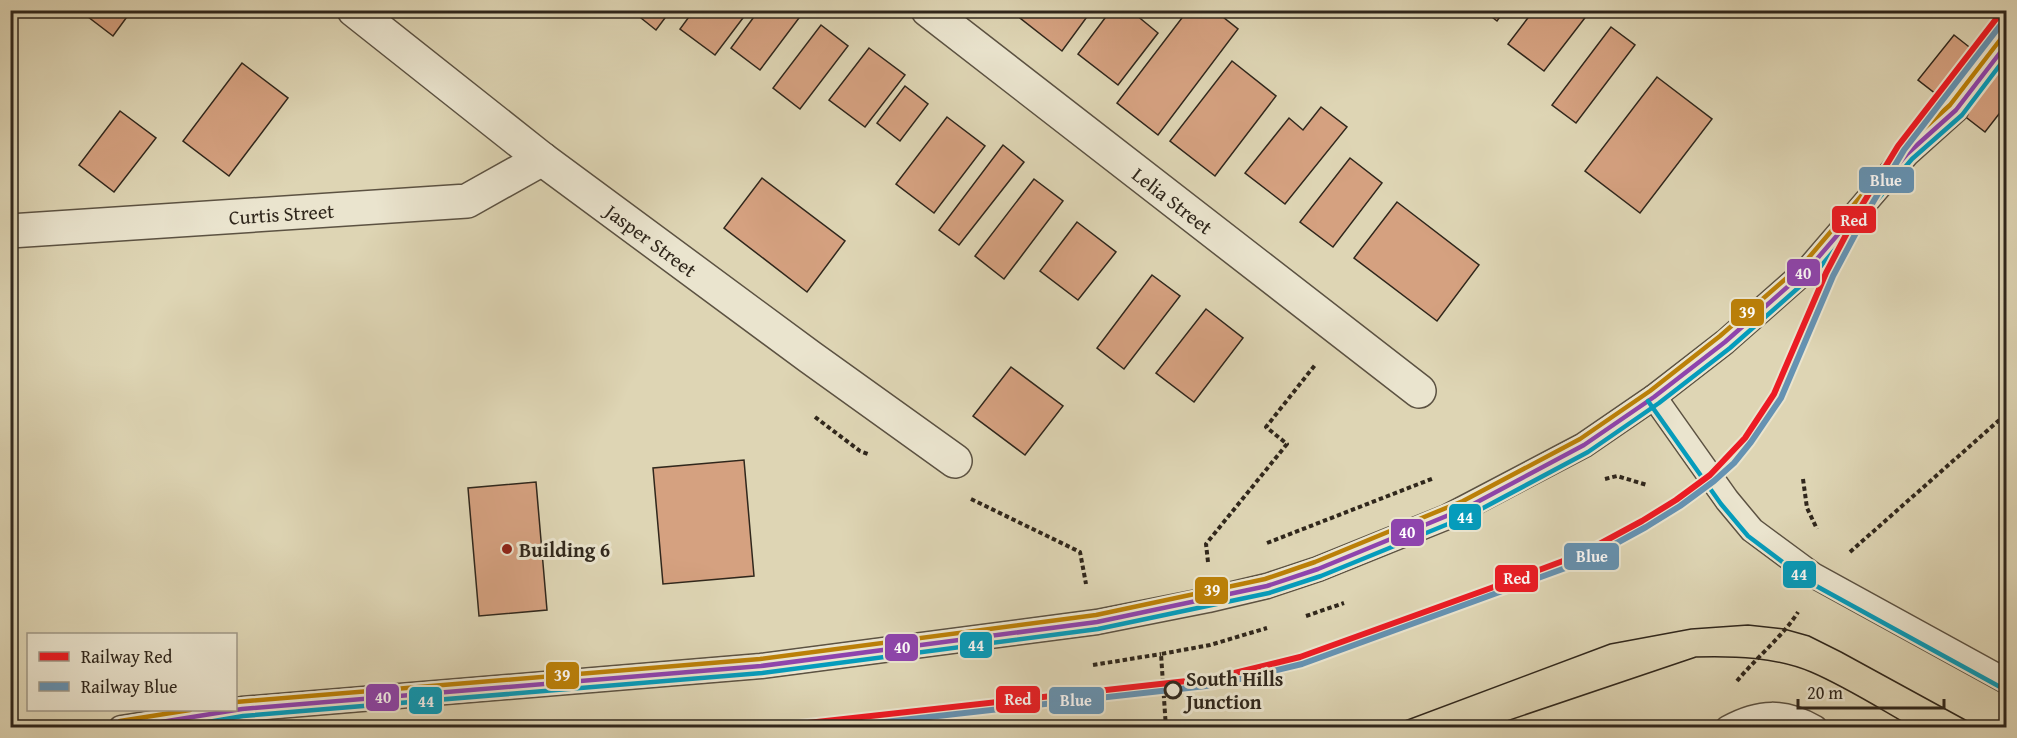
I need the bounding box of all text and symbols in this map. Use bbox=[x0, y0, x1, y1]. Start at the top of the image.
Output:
street label: Lelia Street bbox=[1127, 160, 1219, 241]
line badge: Blue bbox=[1858, 166, 1915, 194]
text: Blue bbox=[1870, 168, 1902, 192]
street label: Curtis Street bbox=[228, 195, 335, 231]
street label: Jasper Street bbox=[597, 195, 703, 283]
line badge: Red bbox=[1831, 205, 1877, 234]
text: Red bbox=[1841, 208, 1868, 232]
line badge: 40 bbox=[1786, 258, 1821, 287]
text: 40 bbox=[1795, 261, 1811, 285]
line badge: 39 bbox=[1730, 298, 1765, 327]
text: 39 bbox=[1739, 300, 1755, 324]
line badge: 44 bbox=[1448, 503, 1482, 531]
text: 44 bbox=[1457, 505, 1473, 529]
line badge: 40 bbox=[1390, 518, 1425, 547]
text: 40 bbox=[1399, 520, 1415, 544]
place label: Building 6 bbox=[519, 535, 610, 564]
marker: Building 6 bbox=[500, 542, 514, 556]
line badge: Blue bbox=[1563, 542, 1620, 571]
text: Blue bbox=[1576, 544, 1608, 568]
line badge: 44 bbox=[1782, 560, 1817, 589]
text: 44 bbox=[1791, 562, 1807, 586]
line badge: Red bbox=[1494, 564, 1539, 593]
text: Red bbox=[1504, 566, 1531, 590]
line badge: 39 bbox=[1194, 576, 1229, 605]
text: 39 bbox=[1204, 578, 1220, 602]
line badge: 44 bbox=[959, 631, 993, 659]
legend bbox=[27, 633, 237, 711]
line badge: 40 bbox=[884, 633, 919, 662]
text: 44 bbox=[968, 633, 984, 657]
text: 40 bbox=[894, 635, 910, 659]
text: Railway Red bbox=[81, 643, 173, 670]
line badge: 39 bbox=[545, 661, 580, 690]
text: 39 bbox=[554, 663, 570, 687]
place label: South Hills Junction bbox=[1183, 664, 1283, 716]
scale bar bbox=[1798, 672, 1944, 710]
text: Railway Blue bbox=[81, 673, 177, 700]
text: 20 m bbox=[1807, 679, 1843, 706]
marker: South Hills Junction bbox=[1164, 681, 1182, 699]
line badge: 40 bbox=[365, 683, 400, 712]
text: 40 bbox=[375, 685, 391, 709]
line badge: Red bbox=[995, 685, 1041, 714]
line badge: 44 bbox=[408, 686, 443, 715]
line badge: Blue bbox=[1048, 686, 1105, 715]
text: Red bbox=[1005, 687, 1032, 711]
text: Blue bbox=[1060, 688, 1092, 712]
text: 44 bbox=[418, 689, 434, 713]

